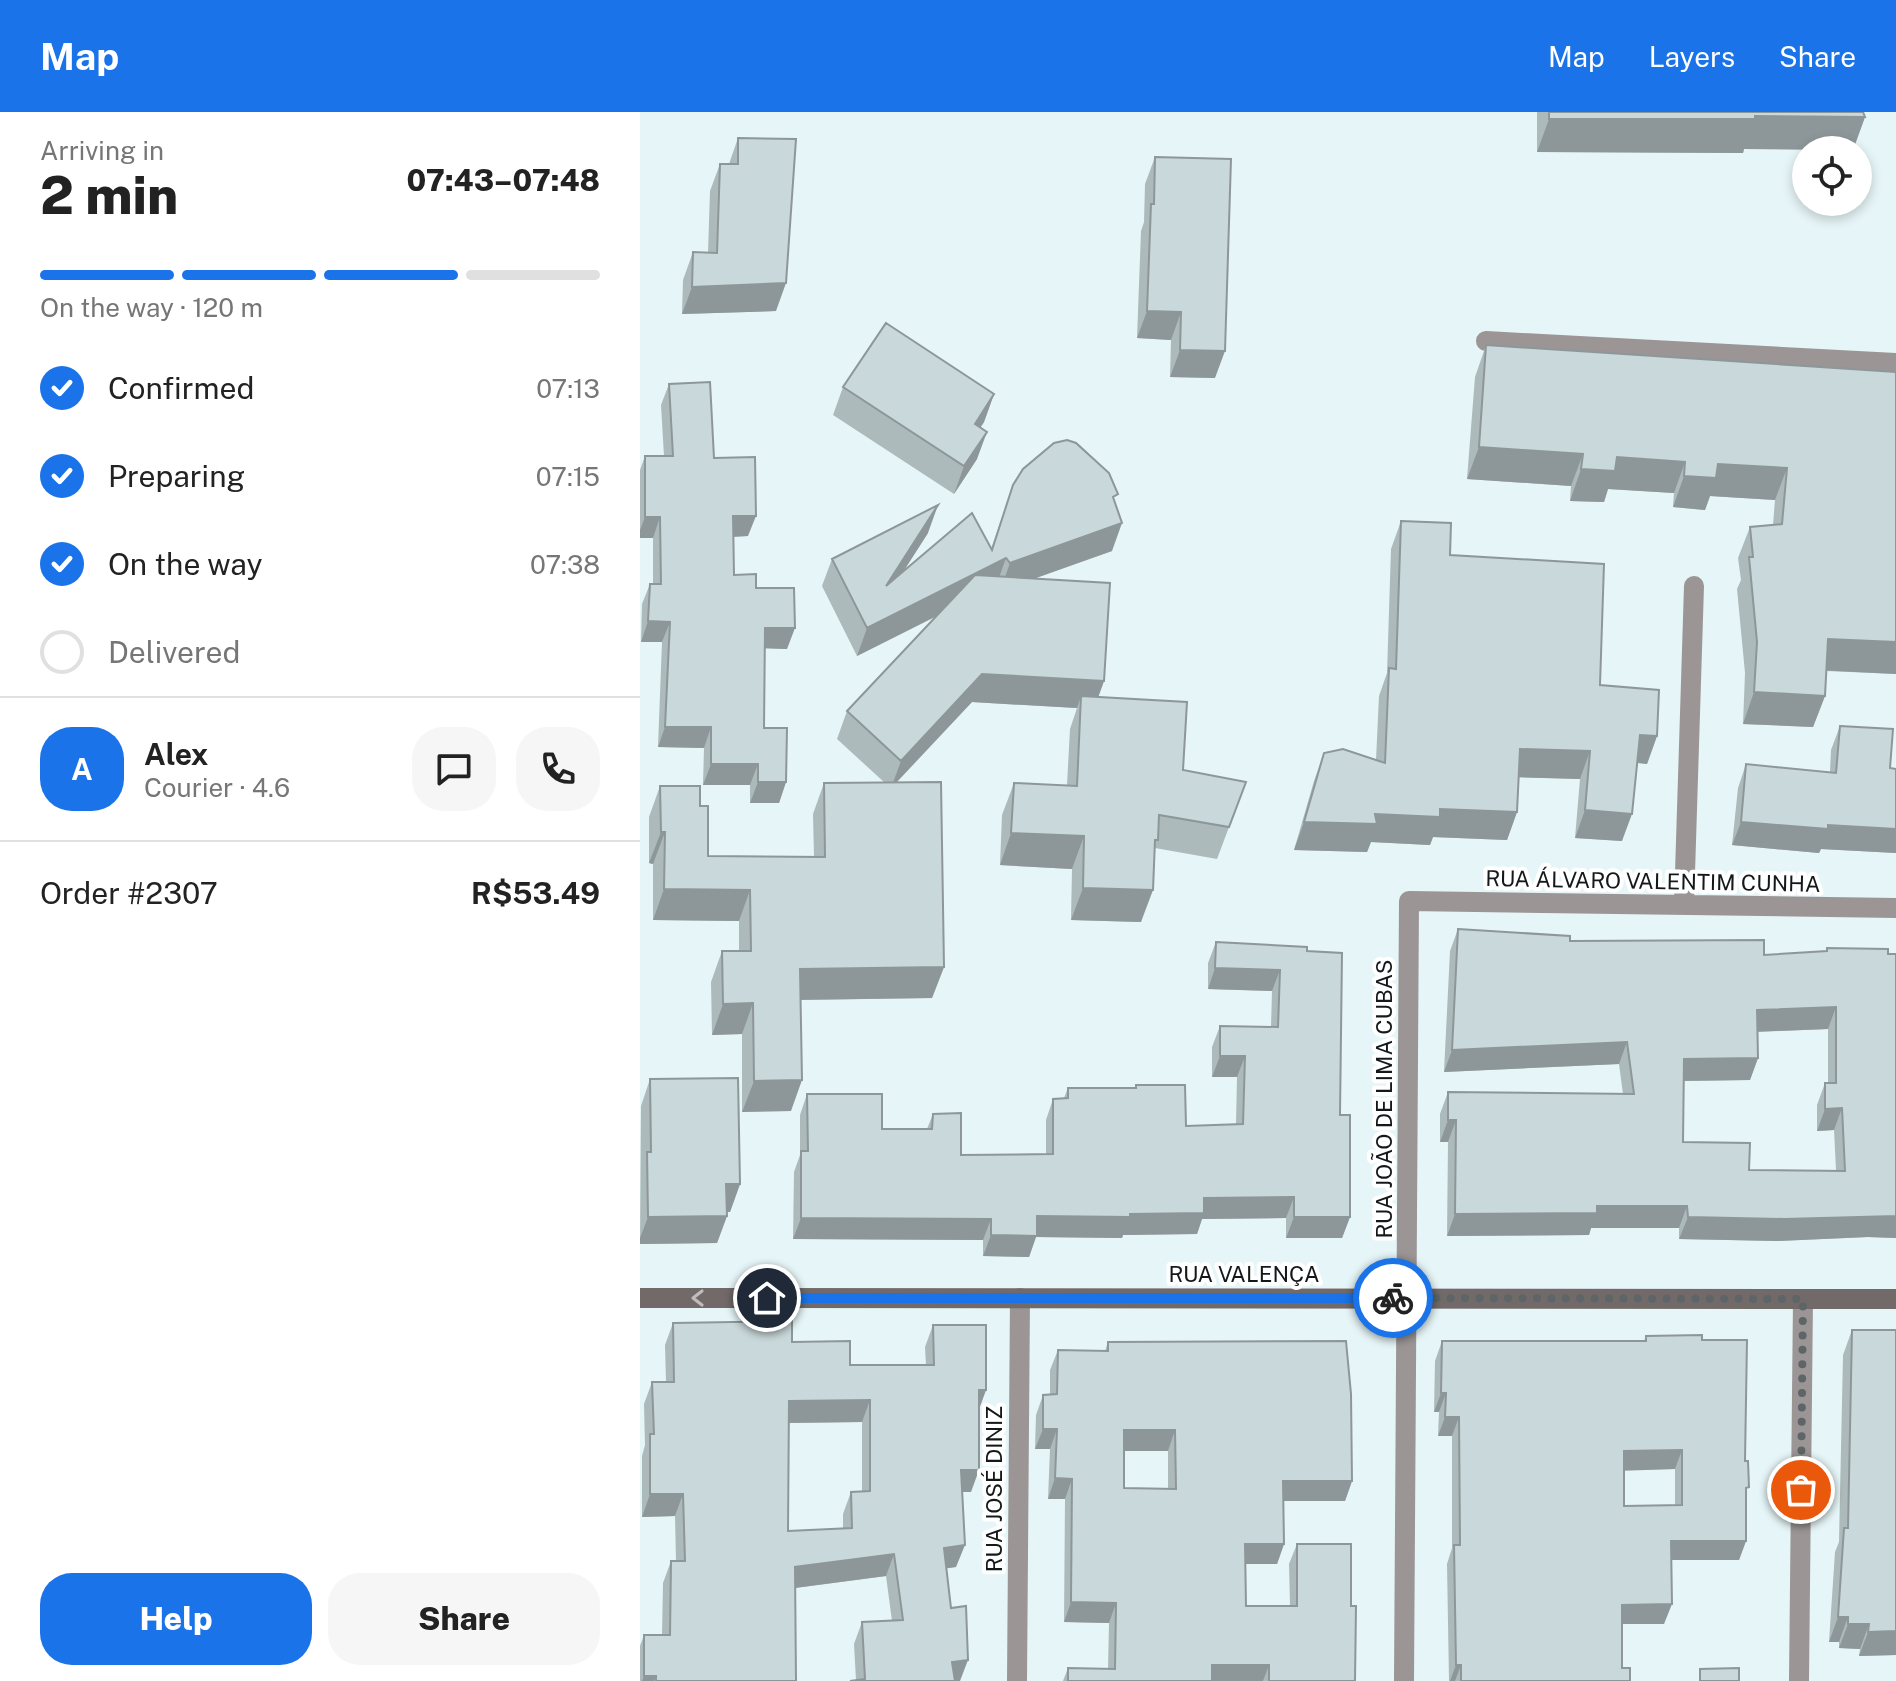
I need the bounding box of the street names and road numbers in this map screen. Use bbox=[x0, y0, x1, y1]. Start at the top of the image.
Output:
street label: RUA ÁLVARO VALENTIM CUNHA bbox=[1485, 865, 1821, 897]
street label: RUA JOÃO DE LIMA CUBAS bbox=[1370, 959, 1397, 1239]
street label: RUA VALENÇA bbox=[1168, 1261, 1320, 1287]
street label: RUA JOSÉ DINIZ bbox=[981, 1406, 1007, 1572]

